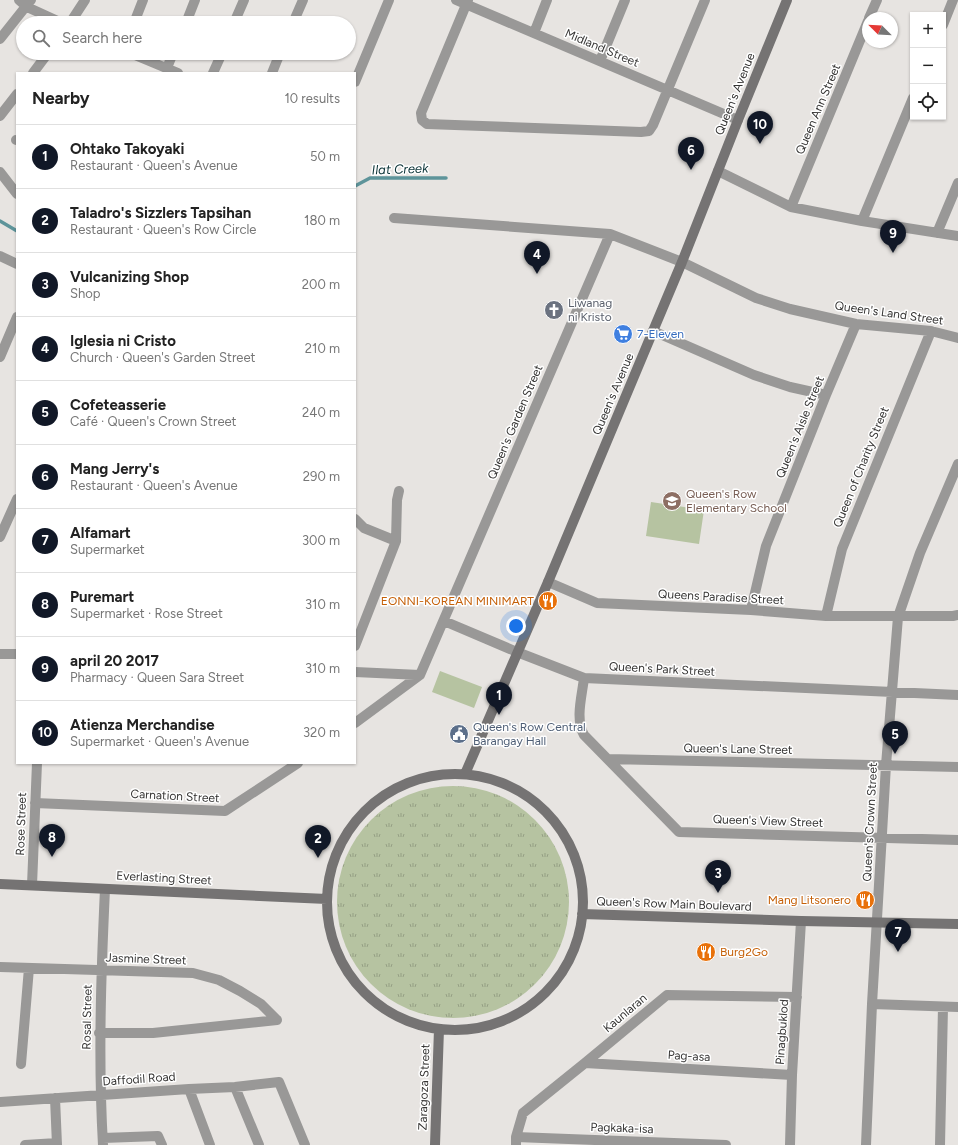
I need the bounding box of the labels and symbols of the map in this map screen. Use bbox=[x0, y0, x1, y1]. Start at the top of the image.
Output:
north arrow bbox=[862, 12, 898, 48]
street label: Midland Street bbox=[563, 26, 642, 70]
street label: Queen's Avenue bbox=[712, 50, 758, 137]
street label: Queen Ann Street bbox=[793, 61, 844, 156]
pin: 10 bbox=[747, 111, 773, 144]
pin: 6 bbox=[678, 137, 704, 170]
water label: Ilat Creek bbox=[371, 160, 429, 177]
pin: 9 bbox=[880, 220, 906, 253]
pin: 4 bbox=[524, 241, 550, 274]
place label: Liwanag ni Kristo bbox=[568, 296, 612, 324]
street label: Queen's Land Street bbox=[834, 298, 945, 328]
church icon: Liwanag ni Kristo bbox=[543, 299, 565, 321]
supermarket icon: 7-Eleven bbox=[612, 323, 634, 345]
place label: 7-Eleven bbox=[637, 327, 684, 341]
street label: Queen's Avenue bbox=[589, 351, 637, 437]
street label: Queen's Garden Street bbox=[485, 362, 546, 481]
street label: Queen's Aisle Street bbox=[773, 373, 827, 480]
street label: Queen of Charity Street bbox=[830, 404, 892, 529]
place label: Queen's Row Elementary School bbox=[686, 487, 787, 515]
school or university icon: Queen's Row Elementary School bbox=[661, 490, 683, 512]
street label: Queens Paradise Street bbox=[658, 587, 785, 607]
restaurant icon: EONNI-KOREAN MINIMART bbox=[537, 590, 559, 612]
place label: EONNI-KOREAN MINIMART bbox=[381, 594, 534, 608]
your location bbox=[506, 616, 526, 636]
street label: Queen's Park Street bbox=[609, 659, 716, 679]
pin: 1 bbox=[486, 682, 512, 715]
place label: Queen's Row Central Barangay Hall bbox=[473, 720, 586, 748]
pin: 5 bbox=[882, 721, 908, 754]
public building icon: Queen's Row Central Barangay Hall bbox=[448, 723, 470, 745]
street label: Queen's Lane Street bbox=[683, 741, 793, 757]
street label: Queen's Crown Street bbox=[860, 762, 880, 882]
street label: Carnation Street bbox=[130, 787, 220, 805]
street label: Rose Street bbox=[13, 792, 29, 856]
street label: Queen's View Street bbox=[713, 812, 824, 830]
pin: 8 bbox=[39, 824, 65, 857]
pin: 2 bbox=[305, 825, 331, 858]
pin: 3 bbox=[705, 860, 731, 893]
street label: Everlasting Street bbox=[116, 869, 213, 888]
restaurant icon: Mang Litsonero bbox=[854, 889, 876, 911]
place label: Mang Litsonero bbox=[768, 893, 851, 907]
street label: Queen's Row Main Boulevard bbox=[596, 894, 752, 914]
pin: 7 bbox=[885, 919, 911, 952]
restaurant icon: Burg2Go bbox=[695, 941, 717, 963]
place label: Burg2Go bbox=[720, 945, 768, 959]
street label: Jasmine Street bbox=[105, 951, 187, 967]
street label: Rosal Street bbox=[79, 984, 95, 1050]
street label: Kaunlaran bbox=[600, 991, 650, 1035]
street label: Pinagbuklod bbox=[773, 999, 791, 1065]
street label: Zaragoza Street bbox=[415, 1043, 433, 1131]
street label: Pag-asa bbox=[667, 1048, 711, 1064]
street label: Daffodil Road bbox=[102, 1069, 176, 1089]
street label: Pagkaka-isa bbox=[590, 1120, 654, 1136]

